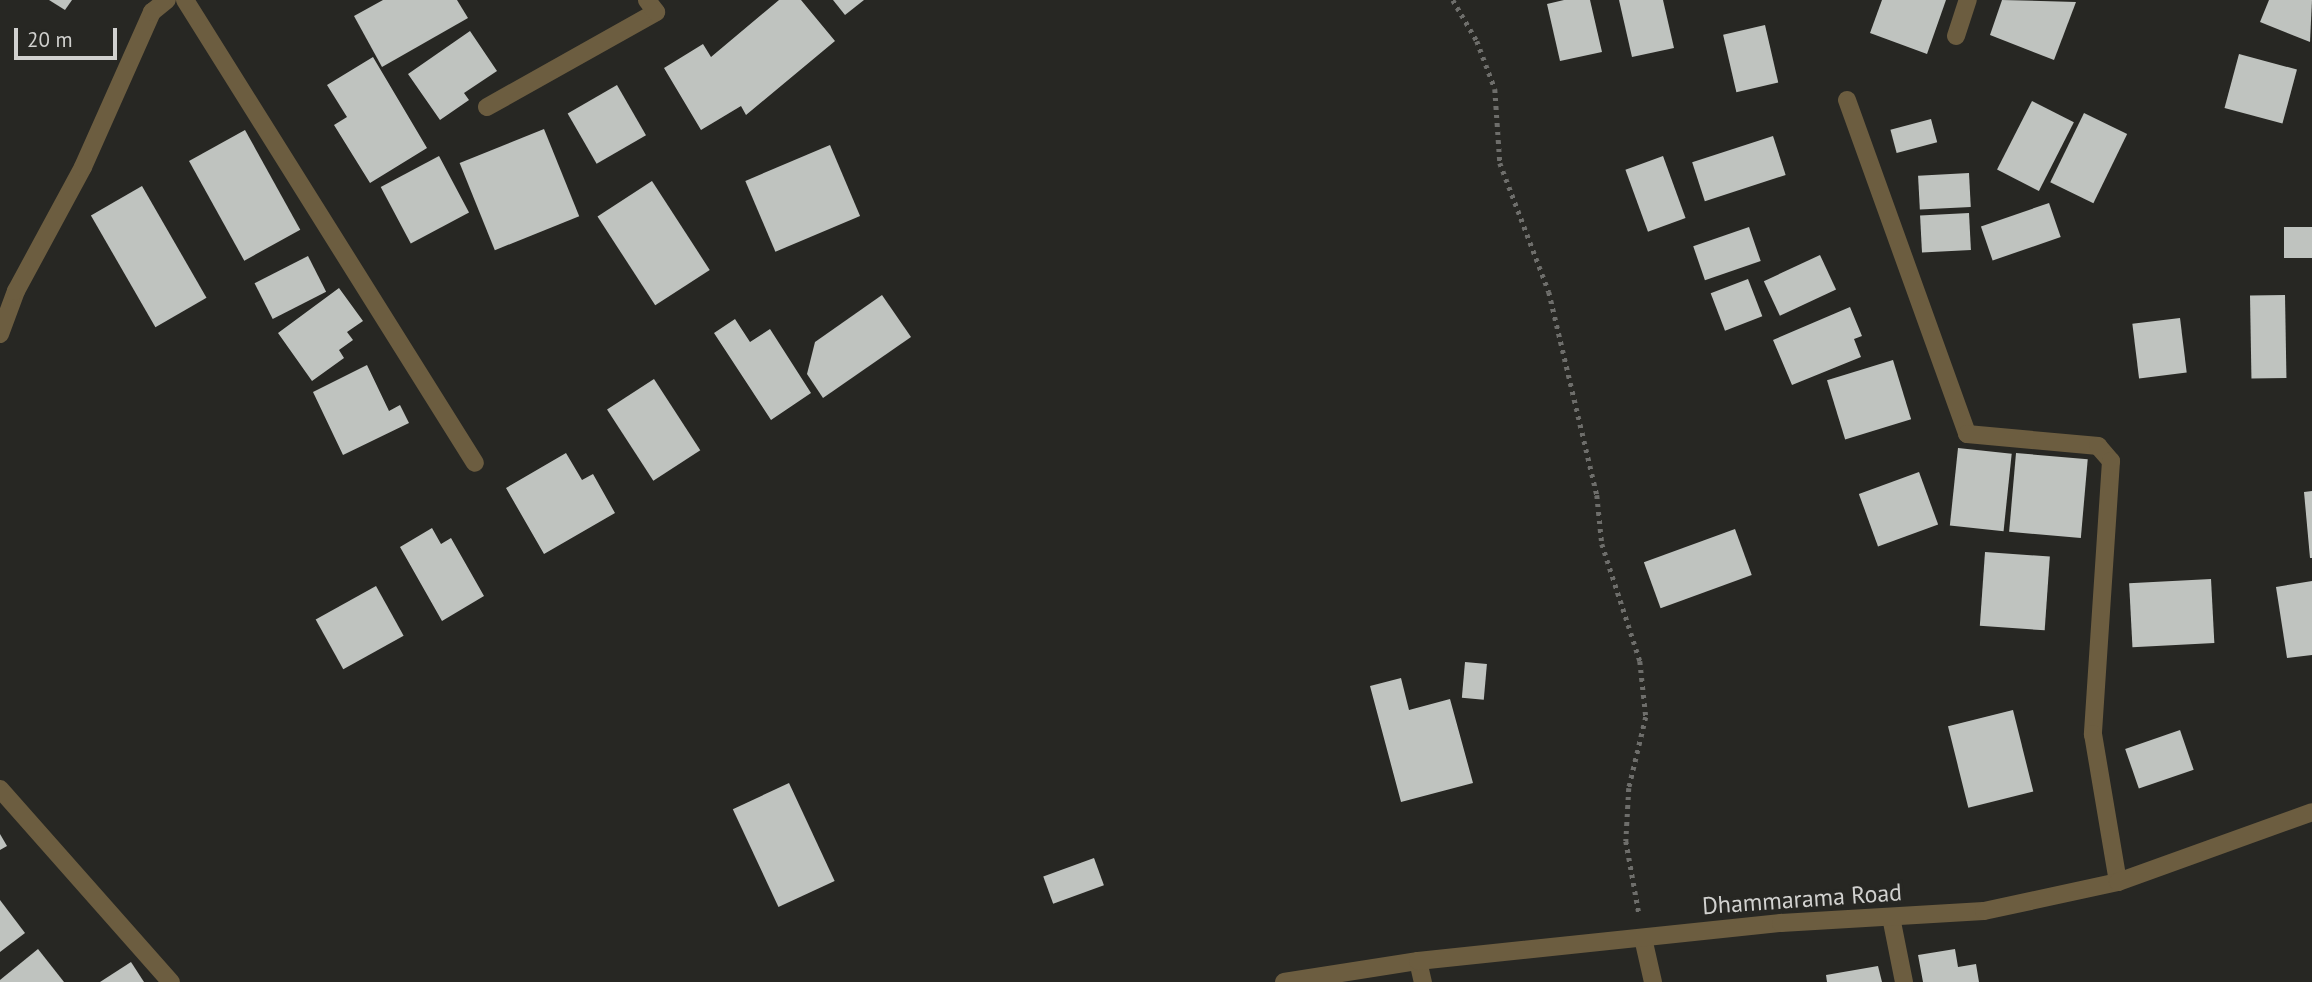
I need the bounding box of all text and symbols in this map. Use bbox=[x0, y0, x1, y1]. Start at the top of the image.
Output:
scale bar bbox=[18, 14, 121, 58]
text: 20 m bbox=[27, 26, 73, 53]
street label: Dhammarama Road bbox=[1701, 878, 1903, 920]

